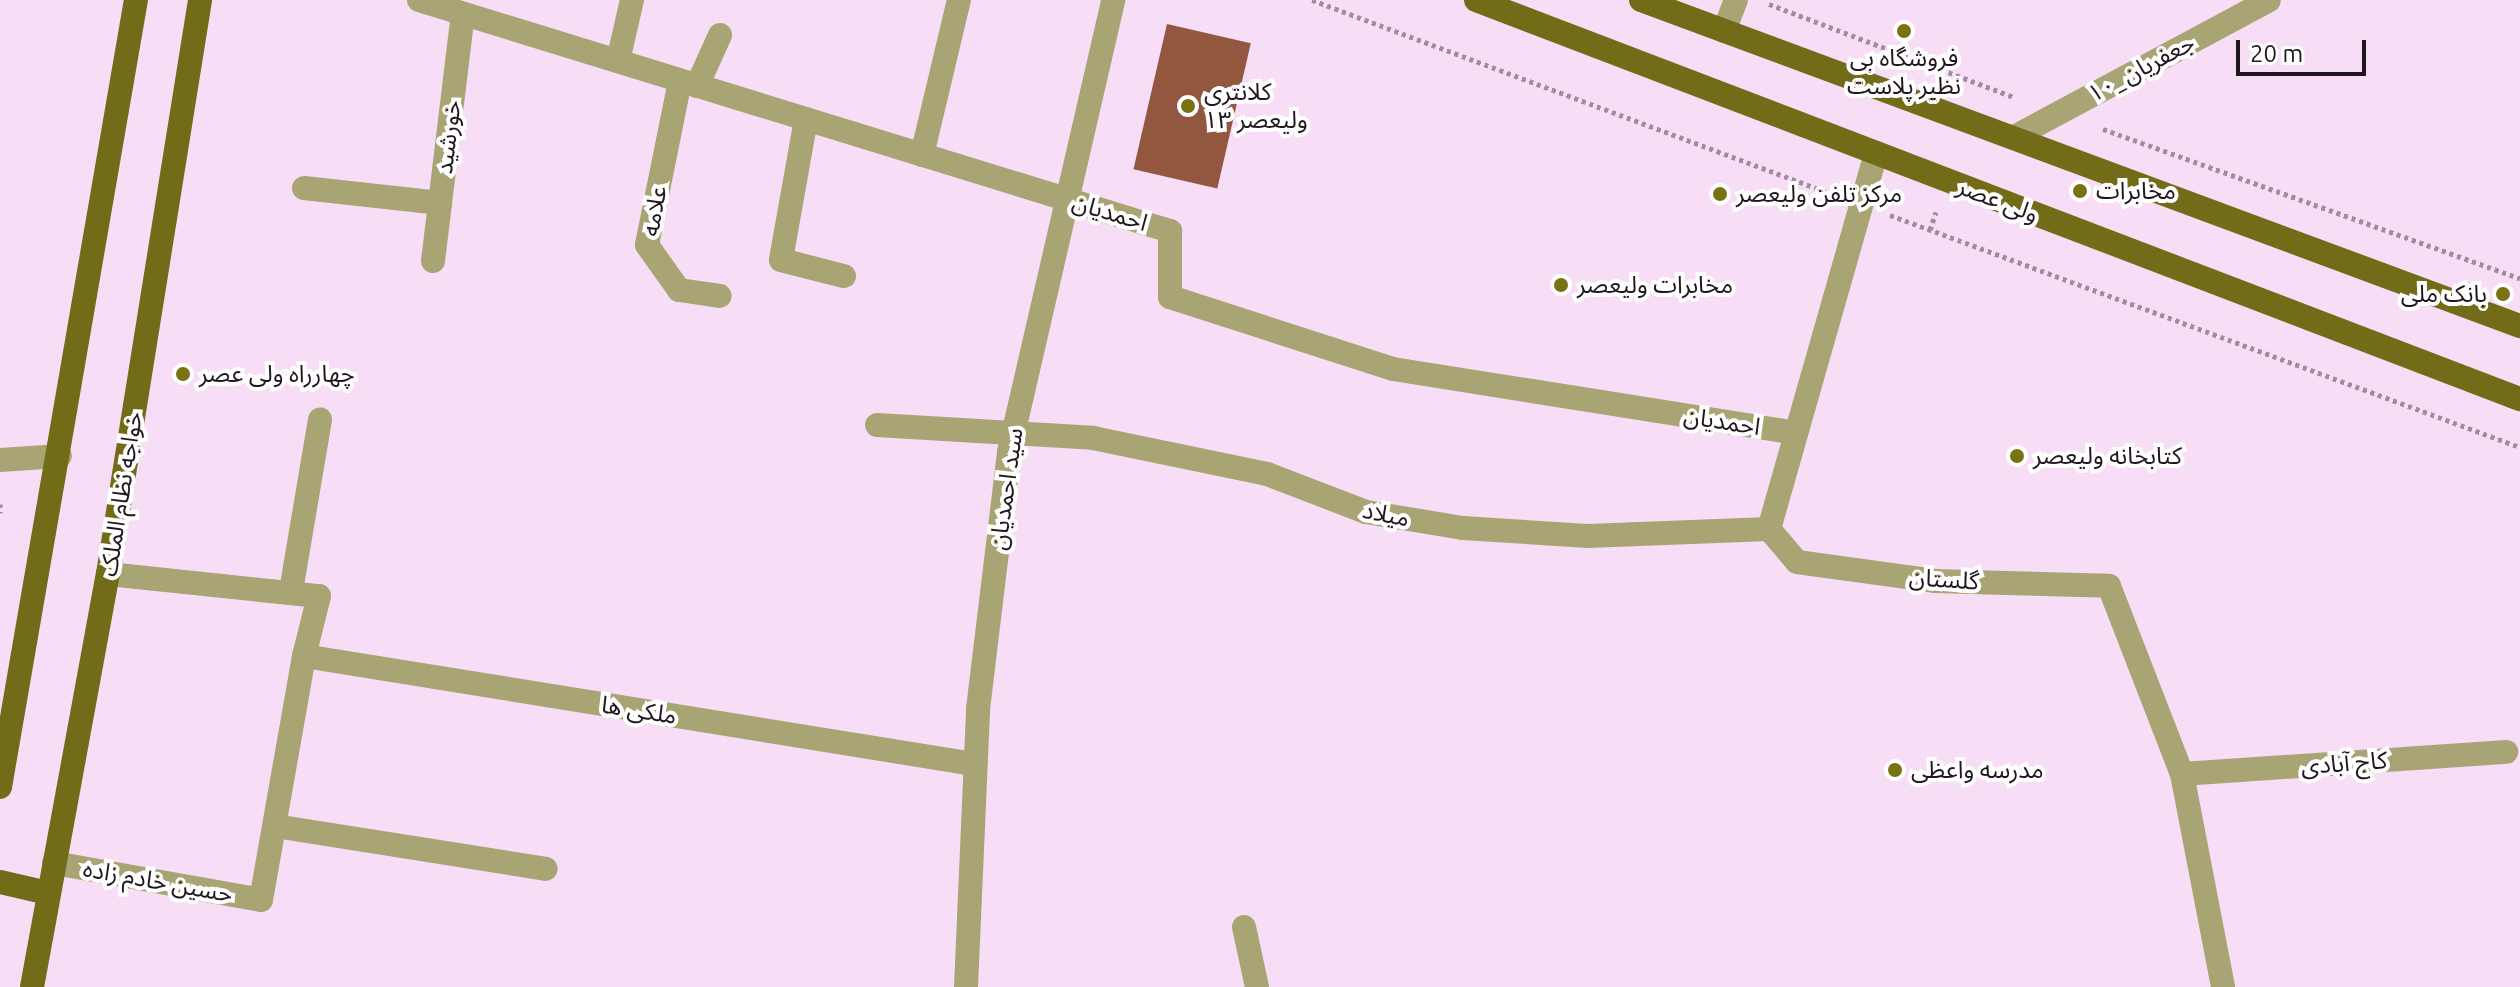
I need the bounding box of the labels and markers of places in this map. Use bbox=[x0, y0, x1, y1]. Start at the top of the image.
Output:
marker: فروشگاه بی نظیر پلاست bbox=[1895, 22, 1913, 40]
place label: فروشگاه بی نظیر پلاست bbox=[1847, 44, 1961, 100]
place label: کلانتری ۱۳ ولیعصر bbox=[1204, 78, 1308, 134]
marker: کلانتری ۱۳ ولیعصر bbox=[1179, 97, 1197, 115]
place label: مخابرات bbox=[2096, 177, 2176, 205]
place label: مرکز تلفن ولیعصر bbox=[1736, 180, 1902, 208]
marker: مخابرات bbox=[2071, 182, 2089, 200]
marker: مرکز تلفن ولیعصر bbox=[1711, 185, 1729, 203]
place label: مخابرات ولیعصر bbox=[1577, 271, 1733, 299]
marker: مخابرات ولیعصر bbox=[1552, 276, 1570, 294]
place label: بانک ملی bbox=[2401, 280, 2487, 308]
marker: بانک ملی bbox=[2494, 285, 2512, 303]
place label: چهارراه ولی عصر bbox=[199, 360, 355, 388]
marker: چهارراه ولی عصر bbox=[174, 365, 192, 383]
place label: کتابخانه ولیعصر bbox=[2033, 442, 2182, 470]
marker: کتابخانه ولیعصر bbox=[2008, 447, 2026, 465]
place label: مدرسه واعظی bbox=[1911, 756, 2044, 784]
marker: مدرسه واعظی bbox=[1886, 761, 1904, 779]

